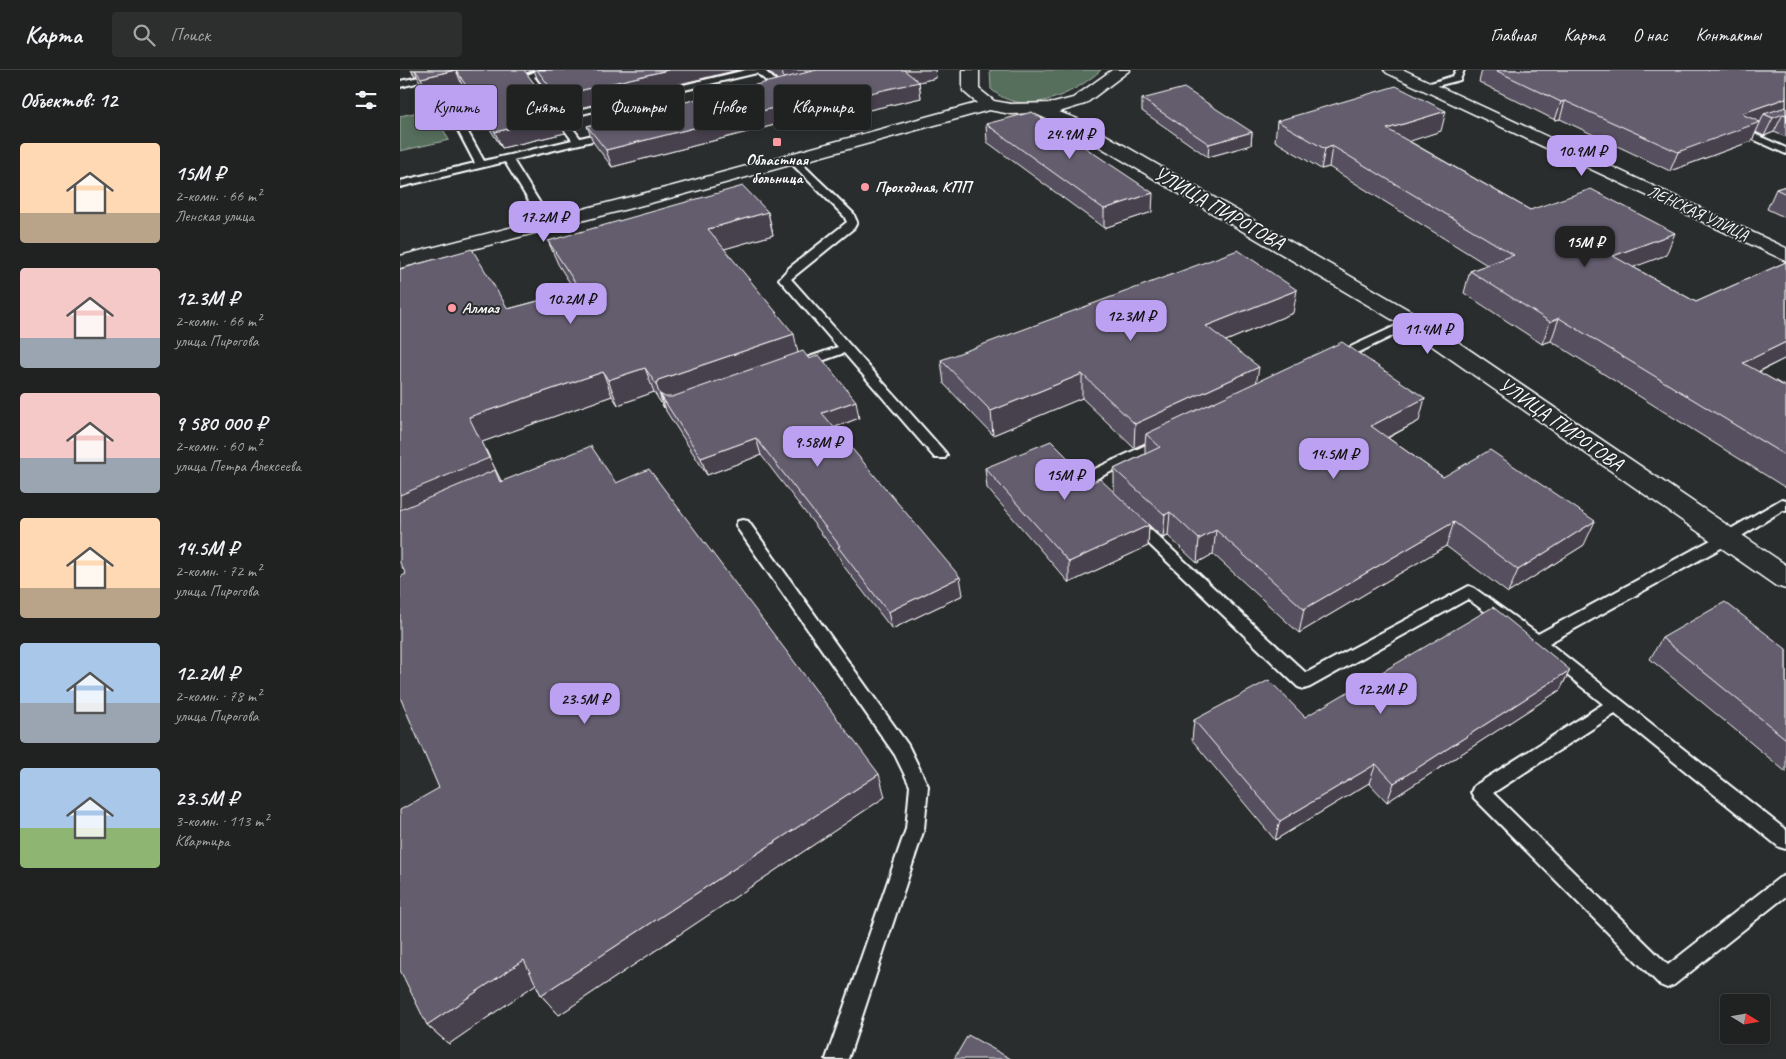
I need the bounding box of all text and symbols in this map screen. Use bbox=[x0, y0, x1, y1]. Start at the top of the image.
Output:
search box bbox=[112, 12, 462, 57]
text: Карта bbox=[25, 20, 82, 50]
icon: search bbox=[130, 21, 158, 49]
text: Поиск bbox=[170, 23, 210, 47]
text: Главная bbox=[1491, 24, 1536, 46]
text: Карта bbox=[1564, 24, 1605, 46]
text: О нас bbox=[1633, 24, 1668, 46]
text: Контакты bbox=[1696, 24, 1761, 46]
chip: Купить bbox=[415, 85, 497, 130]
chip: Снять bbox=[507, 85, 582, 130]
chip: Фильтры bbox=[592, 85, 684, 130]
chip: Новое bbox=[694, 85, 764, 130]
chip: Квартира bbox=[774, 85, 871, 130]
icon: filters bbox=[352, 86, 380, 114]
text: Объектов: 12 bbox=[20, 87, 117, 113]
pin: 24.9M ₽ bbox=[1024, 118, 1116, 160]
text: 24.9M ₽ bbox=[1046, 124, 1094, 144]
pin: 10.9M ₽ bbox=[1536, 134, 1628, 177]
marker: Областная больница bbox=[771, 136, 783, 148]
text: 10.9M ₽ bbox=[1558, 141, 1606, 161]
place label: Областная больница bbox=[746, 150, 810, 188]
text: 15M ₽ bbox=[175, 160, 225, 186]
street label: УЛИЦА ПИРОГОВА bbox=[1149, 161, 1289, 256]
icon: home bbox=[60, 163, 120, 223]
place label: Проходная, КПП bbox=[875, 177, 974, 197]
marker: Проходная, КПП bbox=[859, 181, 871, 193]
street label: ЛЕНСКАЯ УЛИЦА bbox=[1644, 181, 1752, 245]
text: 2-комн. · 66 m² bbox=[175, 186, 261, 206]
pin: 17.2M ₽ bbox=[498, 200, 590, 243]
text: Ленская улица bbox=[175, 206, 254, 226]
text: 17.2M ₽ bbox=[520, 207, 568, 227]
pin: 15M ₽ bbox=[1550, 226, 1620, 268]
text: 15M ₽ bbox=[1566, 232, 1604, 252]
pin: 10.2M ₽ bbox=[525, 282, 617, 325]
text: 12.3M ₽ bbox=[175, 285, 239, 311]
icon: home bbox=[60, 288, 120, 348]
text: 10.2M ₽ bbox=[547, 289, 595, 309]
place label: Алмаз bbox=[462, 298, 500, 318]
pin: 12.3M ₽ bbox=[1085, 300, 1177, 342]
marker: Алмаз bbox=[446, 302, 458, 314]
text: 12.3M ₽ bbox=[1107, 306, 1155, 326]
text: 2-комн. · 66 m² bbox=[175, 311, 261, 331]
pin: 11.4M ₽ bbox=[1382, 312, 1474, 355]
text: 11.4M ₽ bbox=[1404, 319, 1452, 339]
text: улица Пирогова bbox=[175, 331, 259, 351]
street label: УЛИЦА ПИРОГОВА bbox=[1494, 372, 1629, 477]
text: 9 580 000 ₽ bbox=[175, 410, 267, 436]
icon: home bbox=[60, 413, 120, 473]
pin: 9.58M ₽ bbox=[772, 426, 864, 468]
text: 9.58M ₽ bbox=[794, 432, 842, 452]
text: 2-комн. · 60 m² bbox=[175, 436, 261, 456]
pin: 14.5M ₽ bbox=[1288, 438, 1380, 480]
text: 14.5M ₽ bbox=[1310, 444, 1358, 464]
text: улица Петра Алексеева bbox=[175, 456, 301, 476]
pin: 15M ₽ bbox=[1030, 458, 1100, 501]
text: 15M ₽ bbox=[1046, 465, 1084, 485]
text: 14.5M ₽ bbox=[175, 535, 238, 561]
icon: home bbox=[60, 538, 120, 598]
text: 2-комн. · 72 m² bbox=[175, 561, 261, 581]
text: улица Пирогова bbox=[175, 581, 259, 601]
text: 12.2M ₽ bbox=[175, 660, 239, 686]
icon: home bbox=[60, 663, 120, 723]
pin: 12.2M ₽ bbox=[1335, 672, 1427, 715]
text: 12.2M ₽ bbox=[1357, 679, 1405, 699]
pin: 23.5M ₽ bbox=[539, 682, 631, 725]
text: 2-комн. · 78 m² bbox=[175, 686, 261, 706]
text: 23.5M ₽ bbox=[561, 689, 609, 709]
text: улица Пирогова bbox=[175, 706, 259, 726]
text: 23.5M ₽ bbox=[175, 785, 238, 811]
icon: home bbox=[60, 788, 120, 848]
text: 3-комн. · 113 m² bbox=[175, 811, 268, 831]
text: Квартира bbox=[175, 831, 230, 851]
north arrow bbox=[1720, 994, 1770, 1044]
map controls bbox=[1720, 994, 1770, 1044]

